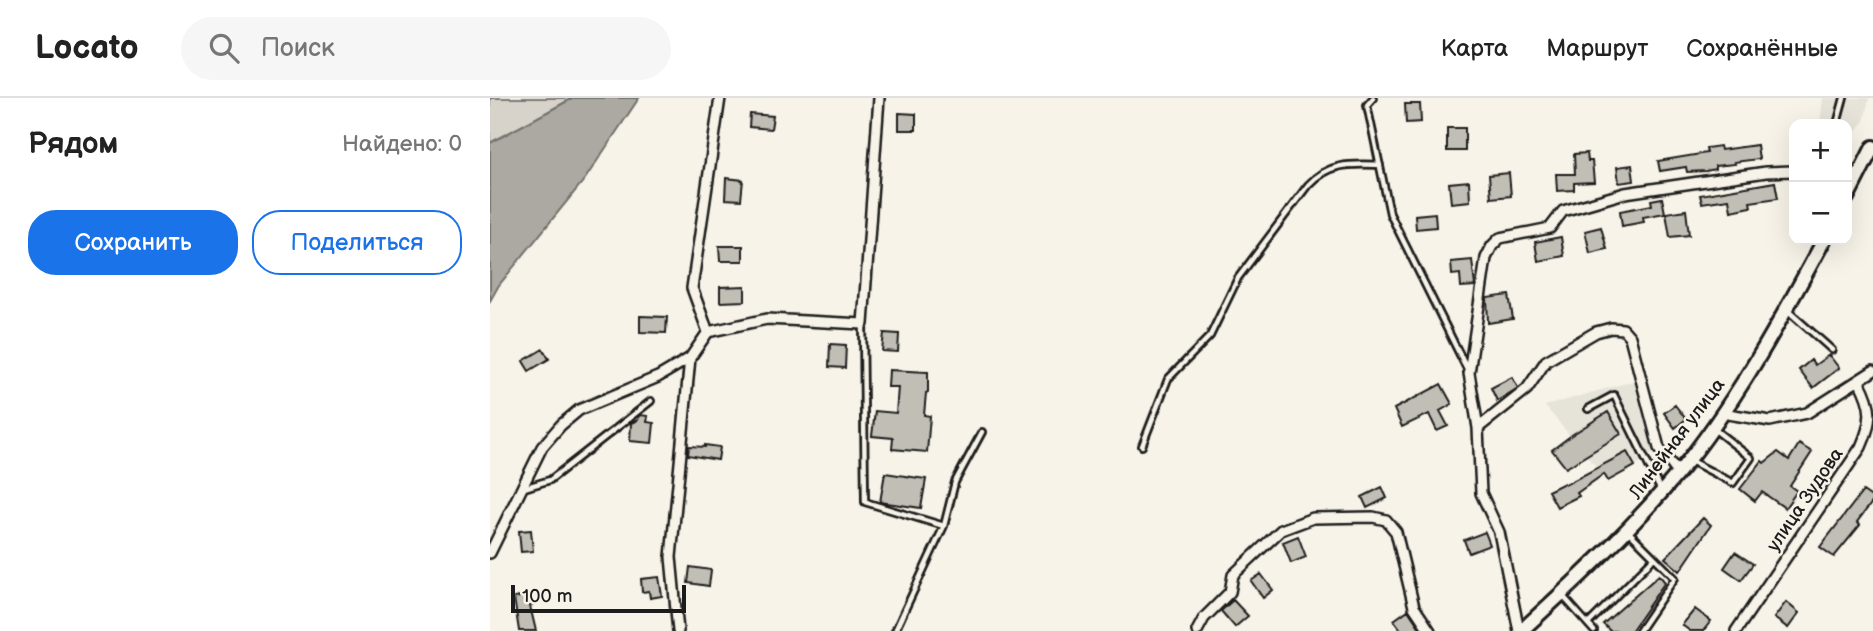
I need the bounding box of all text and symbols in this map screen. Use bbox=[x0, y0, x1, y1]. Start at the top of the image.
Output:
search box bbox=[181, 17, 671, 80]
text: Locato bbox=[35, 28, 139, 68]
icon: search bbox=[205, 29, 243, 67]
text: Поиск bbox=[261, 33, 335, 64]
text: Карта bbox=[1441, 34, 1508, 63]
text: Маршрут bbox=[1546, 34, 1648, 63]
text: Сохранённые bbox=[1686, 34, 1838, 63]
map controls bbox=[1789, 119, 1852, 245]
button: + bbox=[1789, 119, 1852, 182]
text: Рядом bbox=[28, 126, 118, 162]
text: Найдено: 0 bbox=[342, 130, 462, 158]
button: − bbox=[1789, 182, 1852, 245]
button: Сохранить bbox=[28, 210, 238, 275]
button: Поделиться bbox=[252, 210, 462, 275]
street label: Линейная улица bbox=[1624, 374, 1730, 505]
street label: улица Зудова bbox=[1762, 444, 1848, 556]
scale bar bbox=[511, 582, 686, 614]
text: 100 m bbox=[522, 585, 573, 608]

